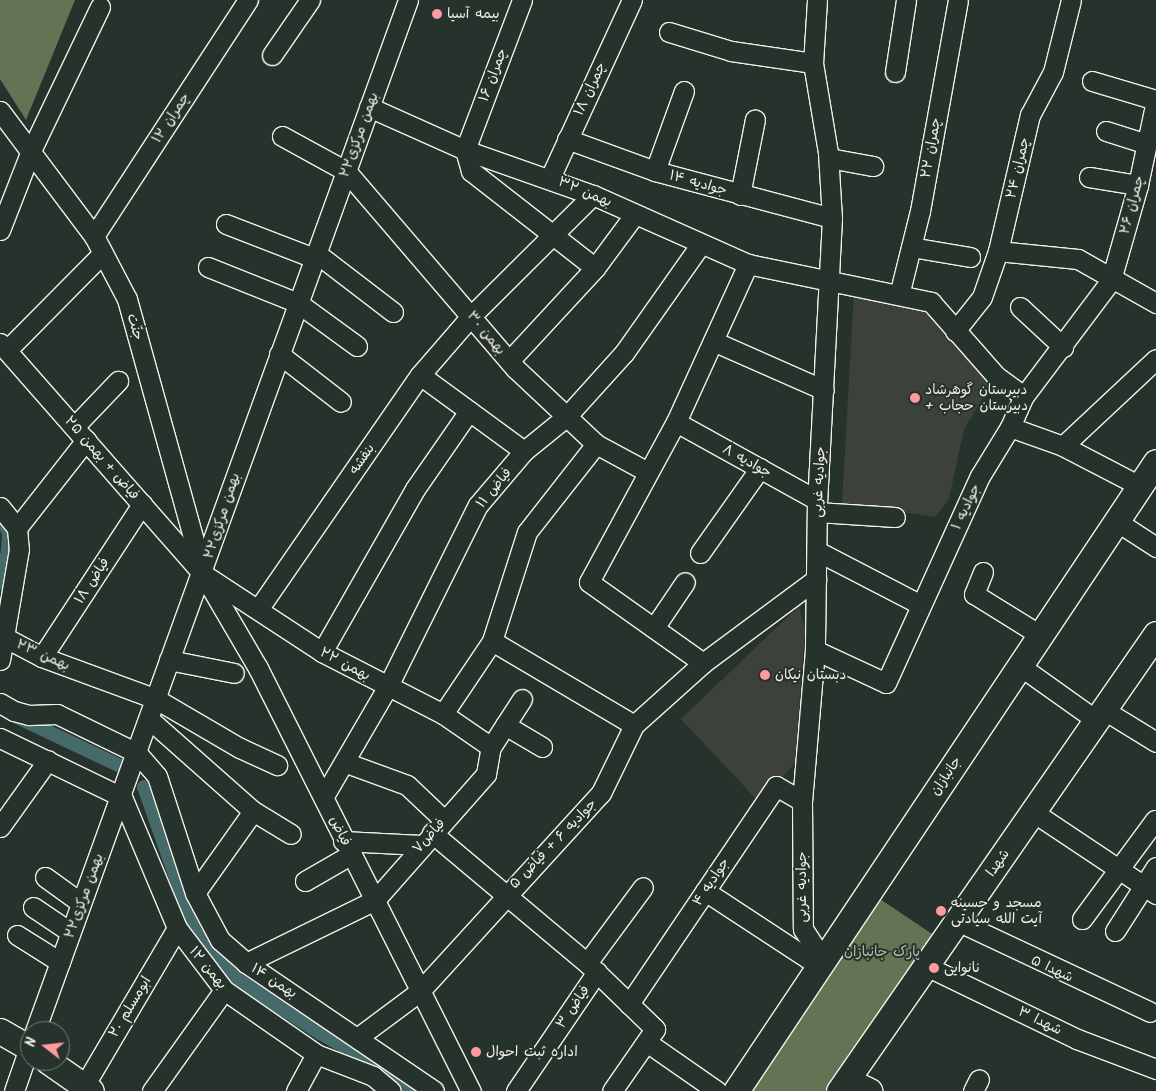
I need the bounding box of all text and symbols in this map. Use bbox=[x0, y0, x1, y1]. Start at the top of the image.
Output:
place label: بیمه آسیا bbox=[447, 6, 500, 22]
marker: بیمه آسیا bbox=[431, 8, 443, 20]
street label: چمران ۱۶ bbox=[475, 46, 511, 104]
street label: چمران ۱۸ bbox=[570, 60, 610, 118]
street label: چمران ۱۲ bbox=[149, 90, 193, 146]
street label: ۲۲بهمن مرکزی bbox=[336, 90, 382, 180]
street label: چمران ۲۲ bbox=[917, 116, 945, 180]
street label: چمران ۲۴ bbox=[1003, 136, 1033, 200]
street label: جوادیه ۱۴ bbox=[667, 167, 729, 199]
street label: بهمن ۳۲ bbox=[556, 173, 614, 211]
street label: چمران ۲۶ bbox=[1116, 174, 1148, 236]
street label: بهمن ۳۰ bbox=[463, 308, 509, 358]
street label: جنّت bbox=[123, 312, 147, 342]
place label: دبیرستان گوهرشاد + دبیرستان حجاب bbox=[925, 382, 1028, 414]
marker: دبیرستان گوهرشاد + دبیرستان حجاب bbox=[909, 392, 921, 404]
street label: فیاض + بهمن ۲۵ bbox=[61, 413, 143, 503]
street label: بنفشه bbox=[346, 441, 378, 477]
street label: جوادیه ۸ bbox=[720, 441, 774, 481]
street label: جوادیه غربی bbox=[809, 446, 829, 518]
street label: فیاض ۱۱ bbox=[473, 464, 515, 512]
street label: ۲۲بهمن مرکزی bbox=[200, 471, 244, 561]
street label: جوادیه ۱ bbox=[948, 481, 984, 533]
street label: فیاض ۱۸ bbox=[71, 555, 113, 607]
street label: بهمن ۲۳ bbox=[14, 636, 72, 674]
street label: بهمن ۲۲ bbox=[317, 644, 373, 684]
place label: دبستان نیکان bbox=[775, 667, 846, 683]
marker: دبستان نیکان bbox=[759, 669, 771, 681]
street label: جانبازان bbox=[927, 753, 965, 799]
street label: جوادیه ۶ + فیاض ۵ bbox=[506, 796, 600, 892]
street label: فیاض bbox=[326, 813, 354, 849]
street label: فیاض۷ bbox=[409, 815, 449, 857]
street label: شهدا bbox=[983, 846, 1013, 880]
street label: ۲۲بهمن مرکزی bbox=[61, 851, 107, 941]
street label: جوادیه غربی bbox=[794, 851, 810, 923]
street label: جوادیه ۴ bbox=[689, 855, 733, 909]
place label: مسجد و حسینه آیت الله سیادتی bbox=[951, 895, 1042, 928]
marker: مسجد و حسینه آیت الله سیادتی bbox=[935, 905, 947, 917]
street label: بهمن ۱۲ bbox=[186, 943, 230, 993]
park label: پارک جانبازان bbox=[844, 944, 920, 960]
street label: شهدا ۵ bbox=[1028, 952, 1076, 986]
street label: بهمن ۱۴ bbox=[248, 960, 300, 1002]
place label: نانوایی bbox=[944, 960, 980, 976]
marker: نانوایی bbox=[928, 962, 940, 974]
street label: ابومسلم ۲۰ bbox=[105, 973, 155, 1041]
street label: فیاض ۳ bbox=[553, 982, 593, 1032]
street label: شهدا ۳ bbox=[1015, 1003, 1065, 1039]
north arrow bbox=[20, 1021, 70, 1071]
text: N bbox=[20, 1035, 43, 1049]
place label: اداره ثبت احوال bbox=[486, 1044, 578, 1060]
marker: اداره ثبت احوال bbox=[470, 1046, 482, 1058]

